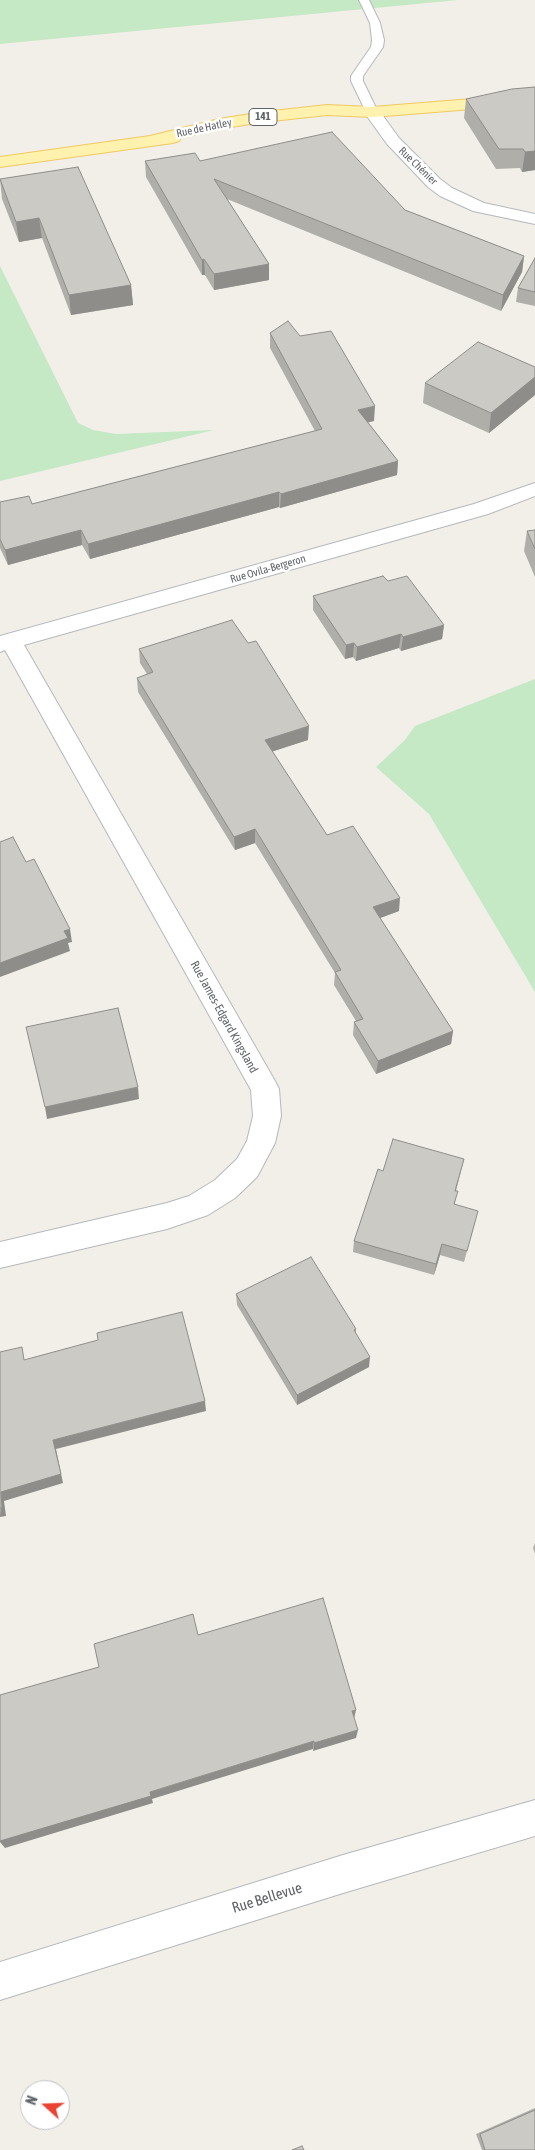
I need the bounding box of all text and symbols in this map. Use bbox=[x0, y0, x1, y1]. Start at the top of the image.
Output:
road number: 141 bbox=[249, 108, 277, 125]
street label: Rue de Hatley bbox=[175, 116, 233, 140]
street label: Rue Chénier bbox=[396, 144, 440, 188]
street label: Rue Ovila-Bergeron bbox=[229, 552, 307, 586]
street label: Rue James-Edgard Kingsland bbox=[187, 958, 261, 1076]
street label: Rue Bellevue bbox=[230, 1879, 304, 1917]
north arrow bbox=[20, 2080, 70, 2130]
text: N bbox=[23, 2094, 41, 2107]

